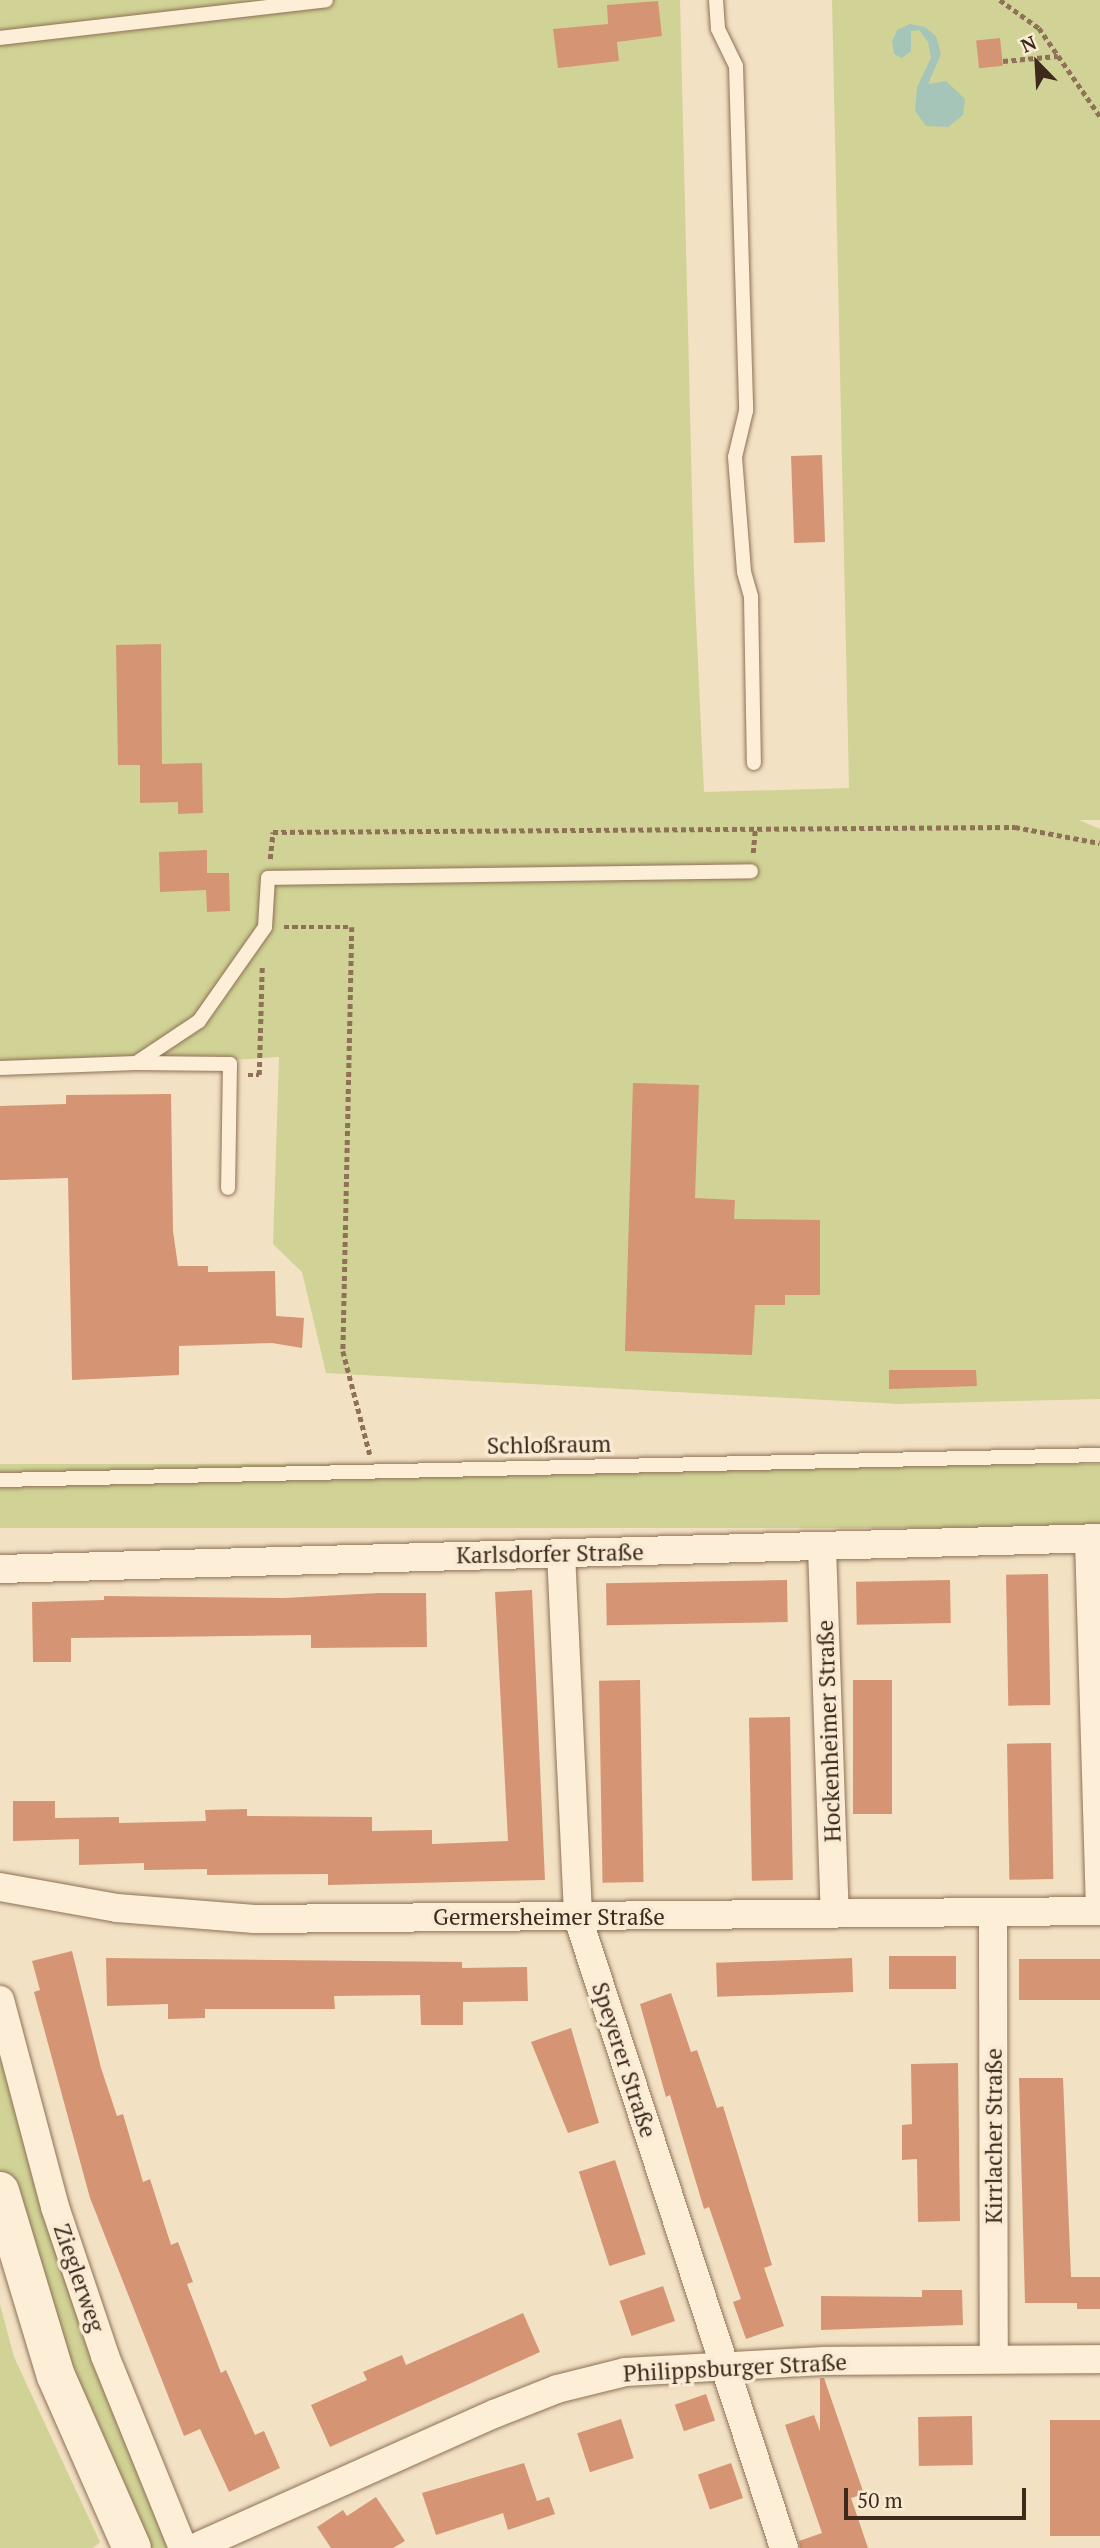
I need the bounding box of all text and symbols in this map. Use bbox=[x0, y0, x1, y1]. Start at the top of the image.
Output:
north arrow bbox=[1002, 28, 1072, 98]
text: N bbox=[1017, 29, 1040, 58]
street label: Schloßraum bbox=[487, 1430, 611, 1460]
street label: Karlsdorfer Straße bbox=[456, 1539, 644, 1569]
street label: Hockenheimer Straße bbox=[811, 1619, 847, 1843]
street label: Germersheimer Straße bbox=[433, 1903, 665, 1931]
street label: Speyerer Straße bbox=[586, 1979, 662, 2141]
street label: Kirrlacher Straße bbox=[980, 2048, 1008, 2224]
street label: Zieglerweg bbox=[48, 2220, 110, 2336]
street label: Philippsburger Straße bbox=[622, 2348, 848, 2388]
scale bar bbox=[848, 2474, 1030, 2518]
text: 50 m bbox=[857, 2486, 903, 2514]

